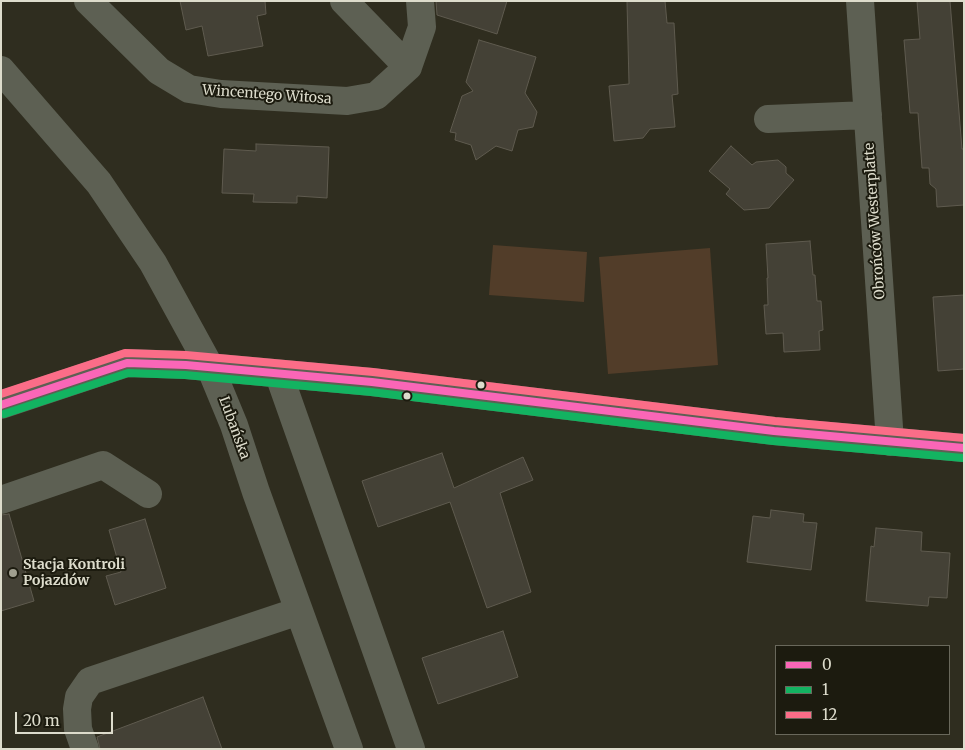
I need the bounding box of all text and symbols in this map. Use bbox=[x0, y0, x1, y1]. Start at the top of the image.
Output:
street label: Wincentego Witosa bbox=[202, 82, 332, 108]
street label: Obrońców Westerplatte bbox=[861, 142, 889, 300]
unlabelled marker bbox=[476, 380, 486, 390]
unlabelled marker bbox=[402, 391, 412, 401]
street label: Lubańska bbox=[215, 394, 253, 462]
place label: Stacja Kontroli Pojazdów bbox=[23, 557, 125, 590]
marker: Stacja Kontroli Pojazdów bbox=[7, 567, 19, 579]
legend bbox=[775, 645, 950, 735]
text: 0 bbox=[822, 655, 832, 674]
text: 1 bbox=[822, 680, 829, 699]
scale bar bbox=[18, 702, 115, 734]
text: 12 bbox=[822, 705, 838, 724]
text: 20 m bbox=[23, 711, 60, 730]

